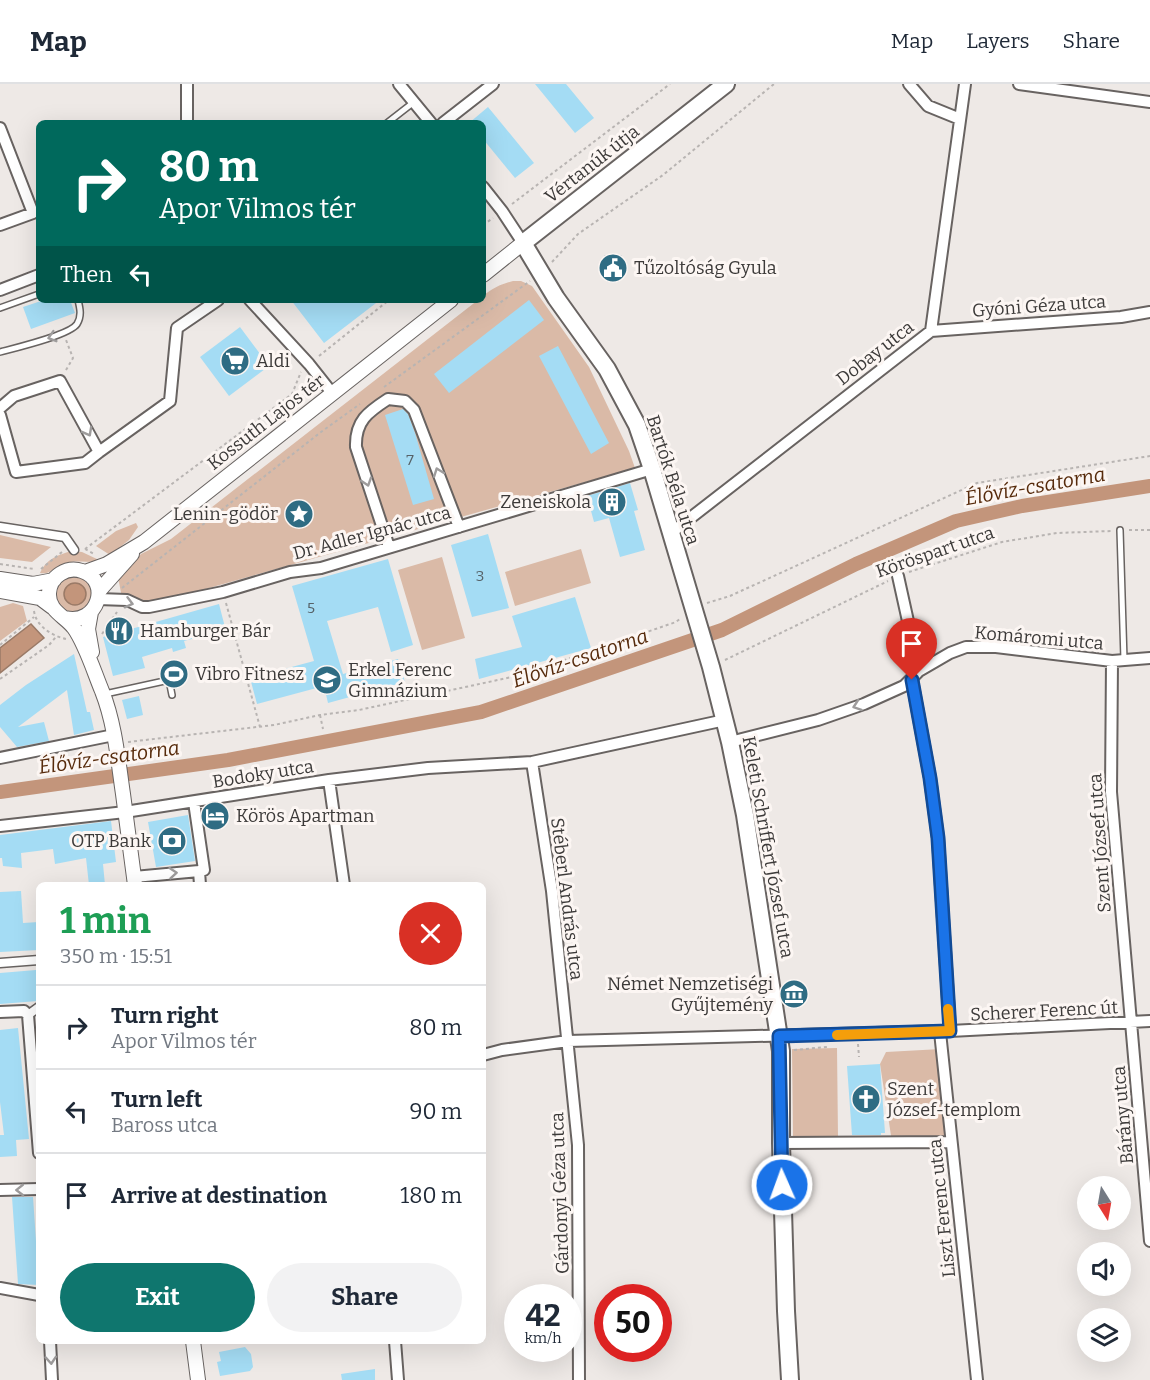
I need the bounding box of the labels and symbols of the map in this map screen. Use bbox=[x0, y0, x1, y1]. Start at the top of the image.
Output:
street label: Vértanúk útja bbox=[540, 120, 644, 208]
public building icon: Tűzoltóság Gyula bbox=[597, 252, 629, 284]
place label: Tűzoltóság Gyula bbox=[634, 257, 777, 279]
street label: Gyóni Géza utca bbox=[971, 290, 1107, 322]
street label: Dobay utca bbox=[832, 316, 918, 390]
one-way arrow bbox=[47, 330, 58, 342]
supermarket icon: Aldi bbox=[219, 345, 251, 377]
place label: Aldi bbox=[256, 350, 290, 372]
street label: Kossuth Lajos tér bbox=[203, 369, 329, 475]
street label: Bartók Béla utca bbox=[642, 412, 704, 548]
one-way arrow bbox=[81, 426, 92, 436]
house number: 7 bbox=[406, 451, 414, 469]
water label: Élővíz-csatorna bbox=[963, 462, 1107, 510]
one-way arrow bbox=[433, 467, 445, 478]
one-way arrow bbox=[360, 476, 373, 487]
building icon: Zeneiskola bbox=[596, 486, 628, 518]
place label: Zeneiskola bbox=[500, 491, 591, 513]
place icon: Lenin-gödör bbox=[283, 498, 315, 530]
street label: Dr. Adler Ignác utca bbox=[291, 501, 454, 565]
place label: Lenin-gödör bbox=[173, 503, 278, 525]
street label: Köröspart utca bbox=[873, 521, 997, 583]
house number: 3 bbox=[476, 567, 484, 585]
one-way arrow bbox=[124, 596, 134, 609]
house number: 5 bbox=[307, 599, 315, 617]
restaurant icon: Hamburger Bár bbox=[103, 615, 135, 647]
pin bbox=[886, 618, 937, 680]
place label: Hamburger Bár bbox=[140, 620, 271, 642]
street label: Komáromi utca bbox=[973, 621, 1105, 655]
water label: Élővíz-csatorna bbox=[509, 624, 651, 692]
sports icon: Vibro Fitnesz bbox=[158, 658, 190, 690]
place label: Erkel Ferenc Gimnázium bbox=[348, 659, 452, 702]
place label: Vibro Fitnesz bbox=[195, 663, 304, 685]
school or university icon: Erkel Ferenc Gimnázium bbox=[311, 664, 343, 696]
one-way arrow bbox=[852, 699, 863, 712]
street label: Keleti Schriffert József utca bbox=[738, 734, 798, 960]
water label: Élővíz-csatorna bbox=[37, 735, 181, 779]
street label: Bodoky utca bbox=[211, 755, 315, 793]
street label: Szent József utca bbox=[1084, 772, 1116, 914]
hotel icon: Körös Apartman bbox=[199, 800, 231, 832]
place label: Körös Apartman bbox=[236, 805, 375, 827]
street label: Stéberl András utca bbox=[546, 817, 588, 982]
bank icon: OTP Bank bbox=[156, 825, 188, 857]
place label: OTP Bank bbox=[71, 830, 152, 852]
one-way arrow bbox=[169, 867, 178, 880]
place label: Német Nemzetiségi Gyűjtemény bbox=[607, 973, 773, 1016]
museum icon: Német Nemzetiségi Gyűjtemény bbox=[778, 978, 810, 1010]
street label: Scherer Ferenc út bbox=[970, 996, 1119, 1026]
street label: Bárány utca bbox=[1108, 1065, 1138, 1165]
place label: Szent József-templom bbox=[886, 1078, 1021, 1121]
church icon: Szent József-templom bbox=[850, 1083, 882, 1115]
street label: Gárdonyi Géza utca bbox=[546, 1111, 574, 1274]
street label: Liszt Ferenc utca bbox=[924, 1137, 960, 1278]
position arrow bbox=[750, 1153, 814, 1217]
north arrow bbox=[1077, 1176, 1131, 1230]
one-way arrow bbox=[15, 1184, 24, 1196]
speed limit sign: 50 bbox=[594, 1284, 672, 1362]
one-way arrow bbox=[44, 1356, 57, 1365]

